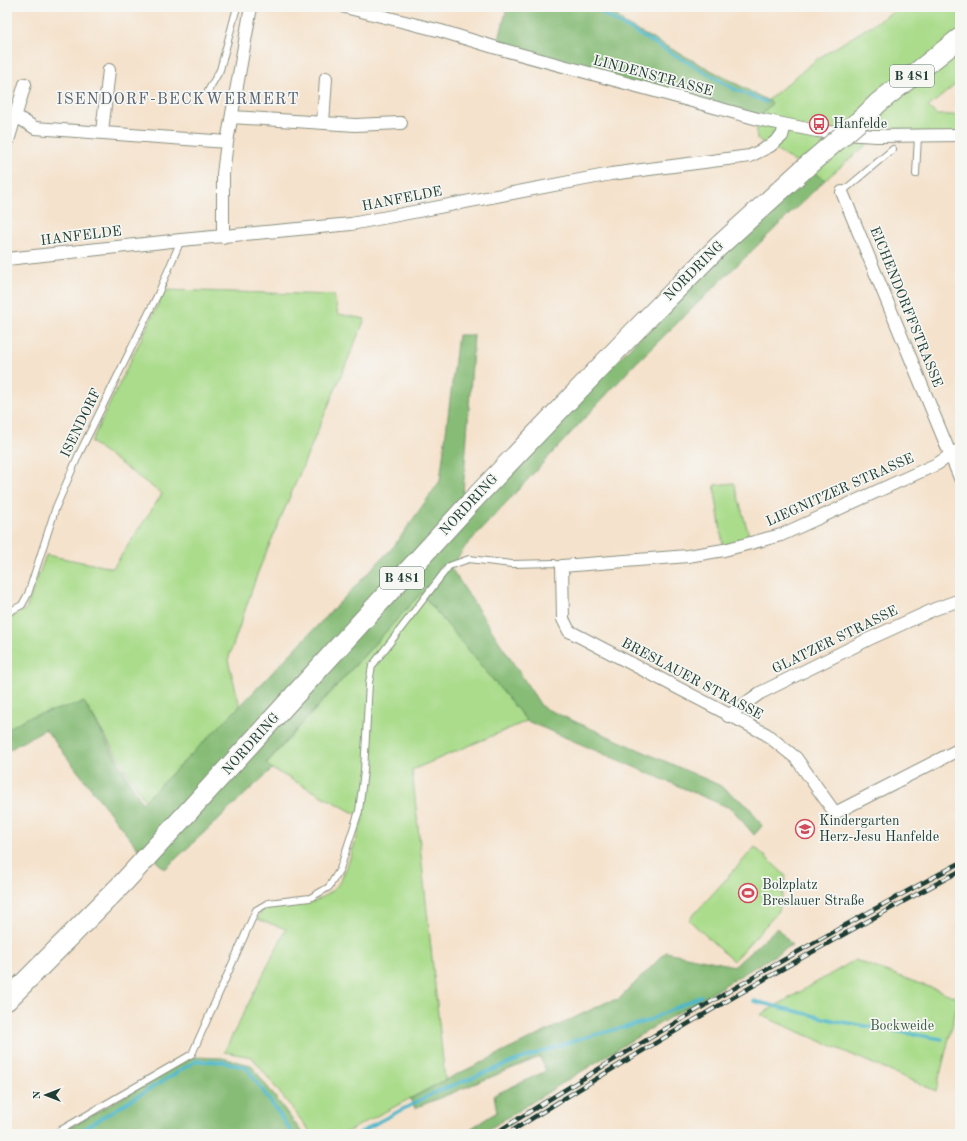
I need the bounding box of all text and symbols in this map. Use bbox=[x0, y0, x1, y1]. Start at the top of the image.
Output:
street label: LINDENSTRASSE bbox=[592, 53, 714, 99]
road number: B 481 bbox=[890, 65, 934, 87]
district label: ISENDORF-BECKWERMERT bbox=[56, 92, 300, 108]
bus stop icon: Hanfelde bbox=[808, 113, 830, 135]
place label: Hanfelde bbox=[833, 117, 887, 131]
street label: HANFELDE bbox=[361, 184, 443, 214]
street label: HANFELDE bbox=[40, 224, 122, 248]
street label: EICHENDORFFSTRASSE bbox=[867, 225, 945, 389]
street label: NORDRING bbox=[661, 238, 727, 304]
street label: ISENDORF bbox=[58, 386, 104, 460]
street label: LIEGNITZER STRASSE bbox=[764, 451, 916, 529]
street label: NORDRING bbox=[437, 472, 501, 538]
road number: B 481 bbox=[380, 567, 424, 589]
street label: GLATZER STRASSE bbox=[770, 603, 900, 677]
street label: BRESLAUER STRASSE bbox=[619, 636, 765, 722]
street label: NORDRING bbox=[220, 710, 282, 778]
place label: Kindergarten Herz-Jesu Hanfelde bbox=[819, 814, 939, 844]
school or university icon: Kindergarten Herz-Jesu Hanfelde bbox=[794, 818, 816, 840]
place label: Bolzplatz Breslauer Straße bbox=[762, 878, 864, 908]
sports icon: Bolzplatz Breslauer Straße bbox=[737, 882, 759, 904]
park label: Bockweide bbox=[870, 1019, 934, 1033]
north arrow bbox=[26, 1075, 66, 1115]
text: N bbox=[32, 1090, 43, 1099]

